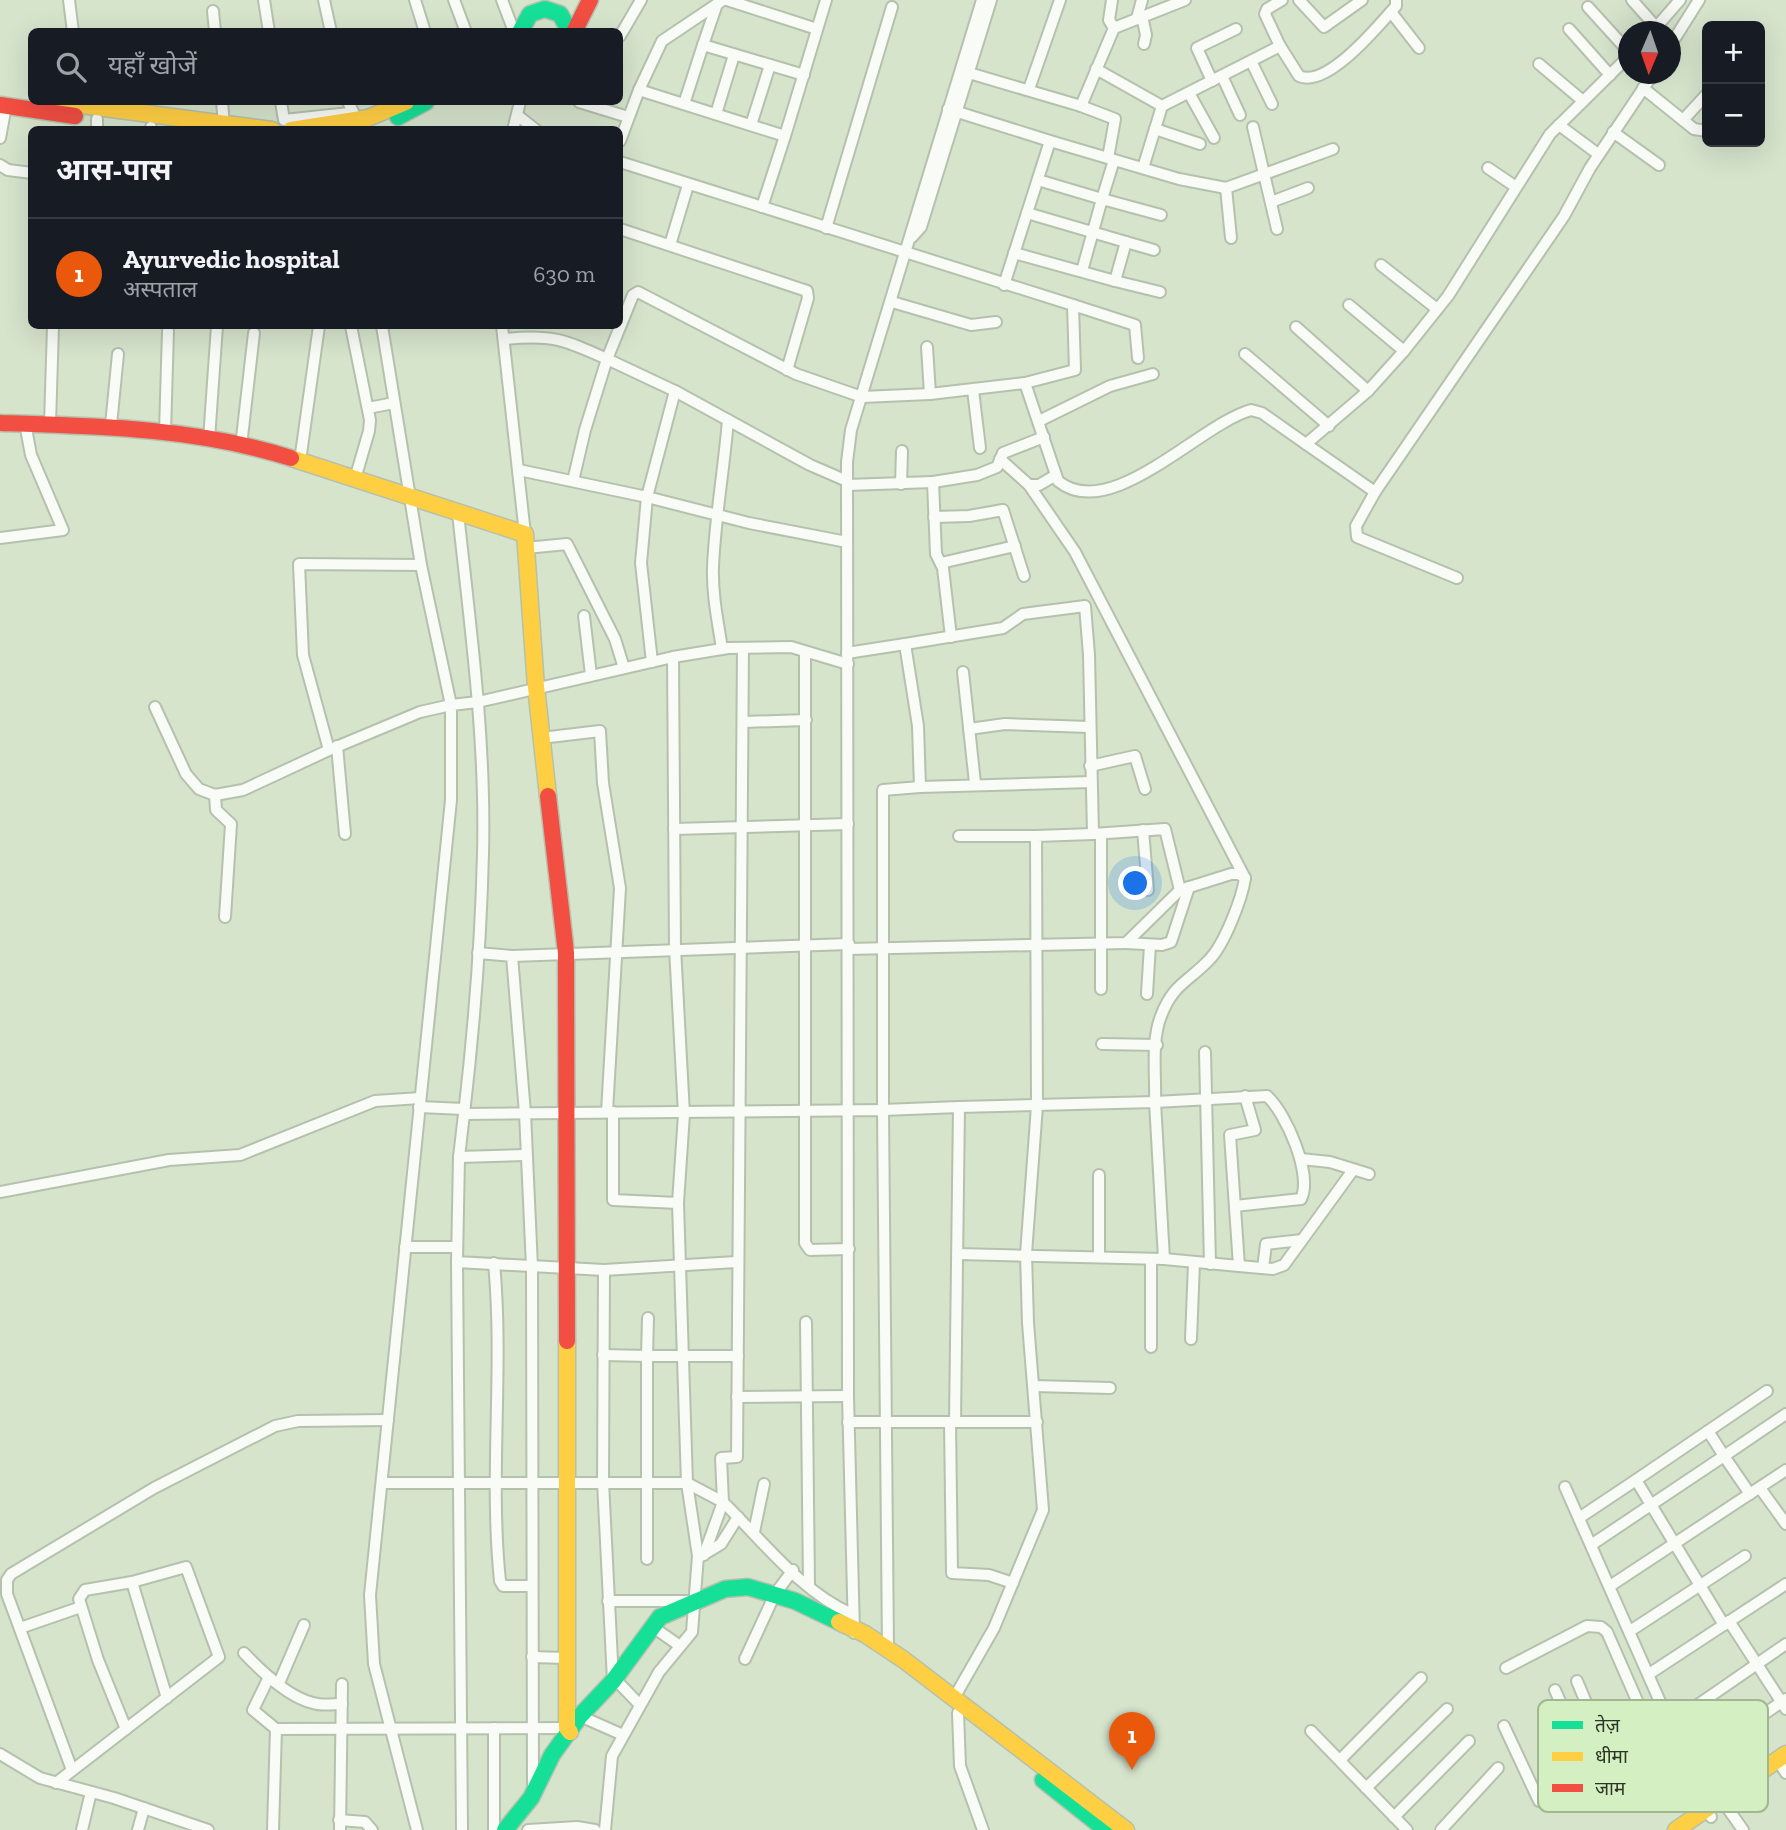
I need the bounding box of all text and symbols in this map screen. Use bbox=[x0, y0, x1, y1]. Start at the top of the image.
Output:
north arrow bbox=[1618, 21, 1681, 84]
map controls bbox=[1702, 21, 1765, 147]
button: + bbox=[1702, 21, 1765, 84]
search box bbox=[28, 28, 623, 105]
icon: search bbox=[52, 48, 90, 86]
text: यहाँ खोजें bbox=[108, 49, 197, 81]
button: − bbox=[1702, 84, 1765, 147]
text: आस-पास bbox=[56, 152, 172, 188]
text: Ayurvedic hospital bbox=[123, 243, 340, 275]
text: 1 bbox=[74, 260, 84, 288]
text: 630 m bbox=[533, 260, 595, 288]
text: अस्पताल bbox=[123, 275, 197, 303]
your location bbox=[1118, 866, 1152, 900]
legend bbox=[1538, 1700, 1768, 1812]
pin: 1 bbox=[1109, 1712, 1155, 1770]
text: तेज़ bbox=[1595, 1714, 1621, 1737]
text: धीमा bbox=[1595, 1745, 1629, 1768]
text: जाम bbox=[1595, 1777, 1626, 1800]

